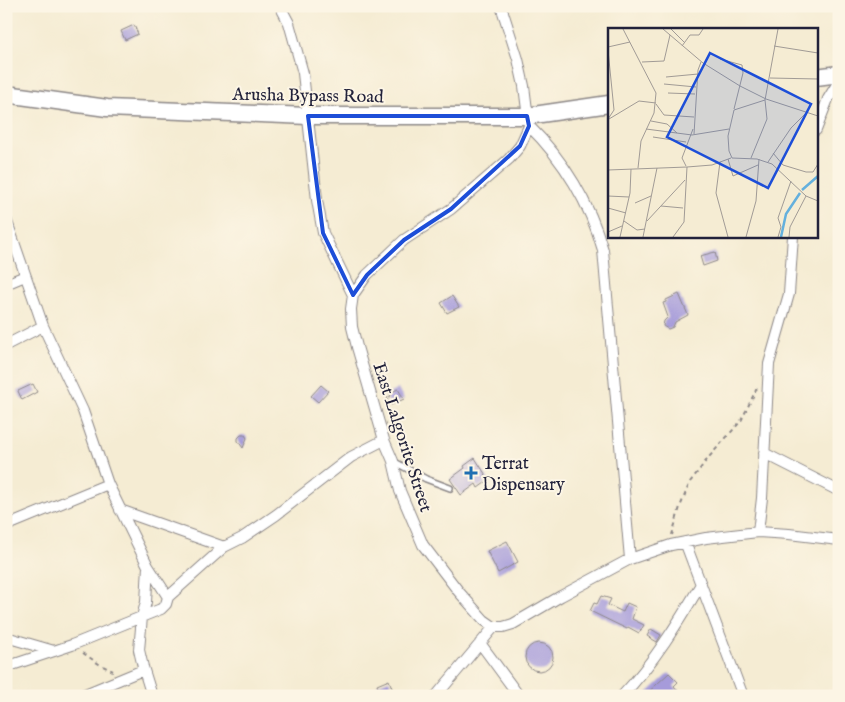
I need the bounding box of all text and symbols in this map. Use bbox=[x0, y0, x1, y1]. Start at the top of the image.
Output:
inset map bbox=[608, 28, 818, 238]
street label: Arusha Bypass Road bbox=[231, 84, 384, 109]
street label: East Lalgorite Street bbox=[367, 360, 437, 515]
place label: Terrat Dispensary bbox=[482, 453, 565, 497]
marker: Terrat Dispensary bbox=[464, 466, 478, 480]

